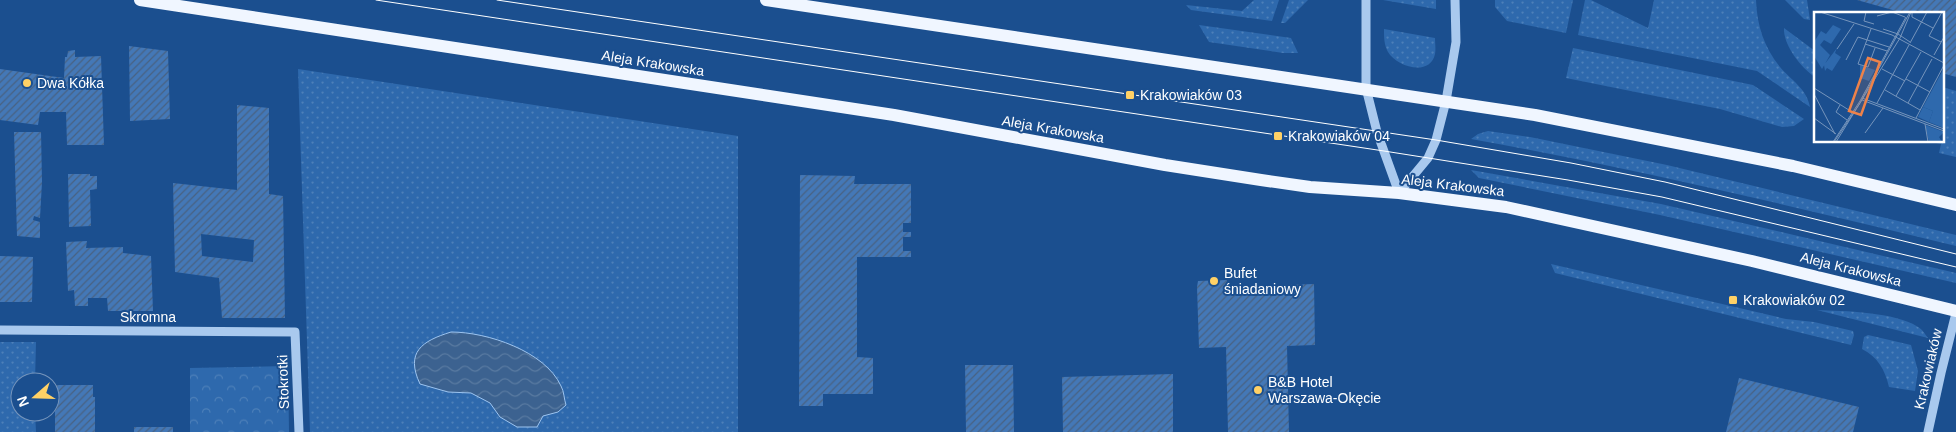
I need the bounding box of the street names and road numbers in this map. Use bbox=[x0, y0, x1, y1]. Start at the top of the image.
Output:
street label: Aleja Krakowska bbox=[601, 47, 706, 79]
street label: Aleja Krakowska bbox=[1001, 112, 1106, 146]
street label: Aleja Krakowska bbox=[1401, 171, 1506, 199]
street label: Aleja Krakowska bbox=[1799, 249, 1903, 289]
street label: Skromna bbox=[120, 309, 176, 325]
street label: Krakowiaków bbox=[1911, 326, 1945, 411]
street label: Stokrotki bbox=[274, 355, 292, 409]

